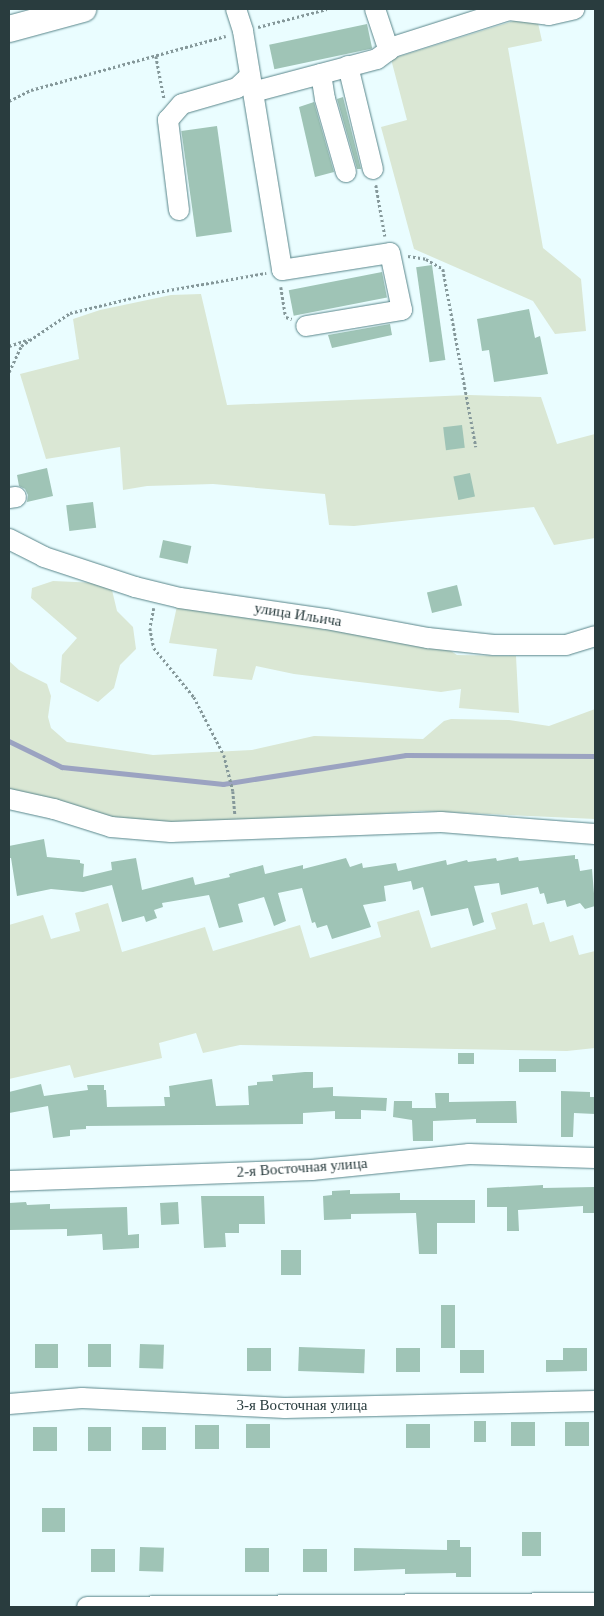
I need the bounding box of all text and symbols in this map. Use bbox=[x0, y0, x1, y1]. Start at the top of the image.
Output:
street label: улица Ильича bbox=[253, 599, 343, 631]
street label: 2-я Восточная улица bbox=[236, 1154, 368, 1182]
street label: 3-я Восточная улица bbox=[236, 1397, 368, 1415]

